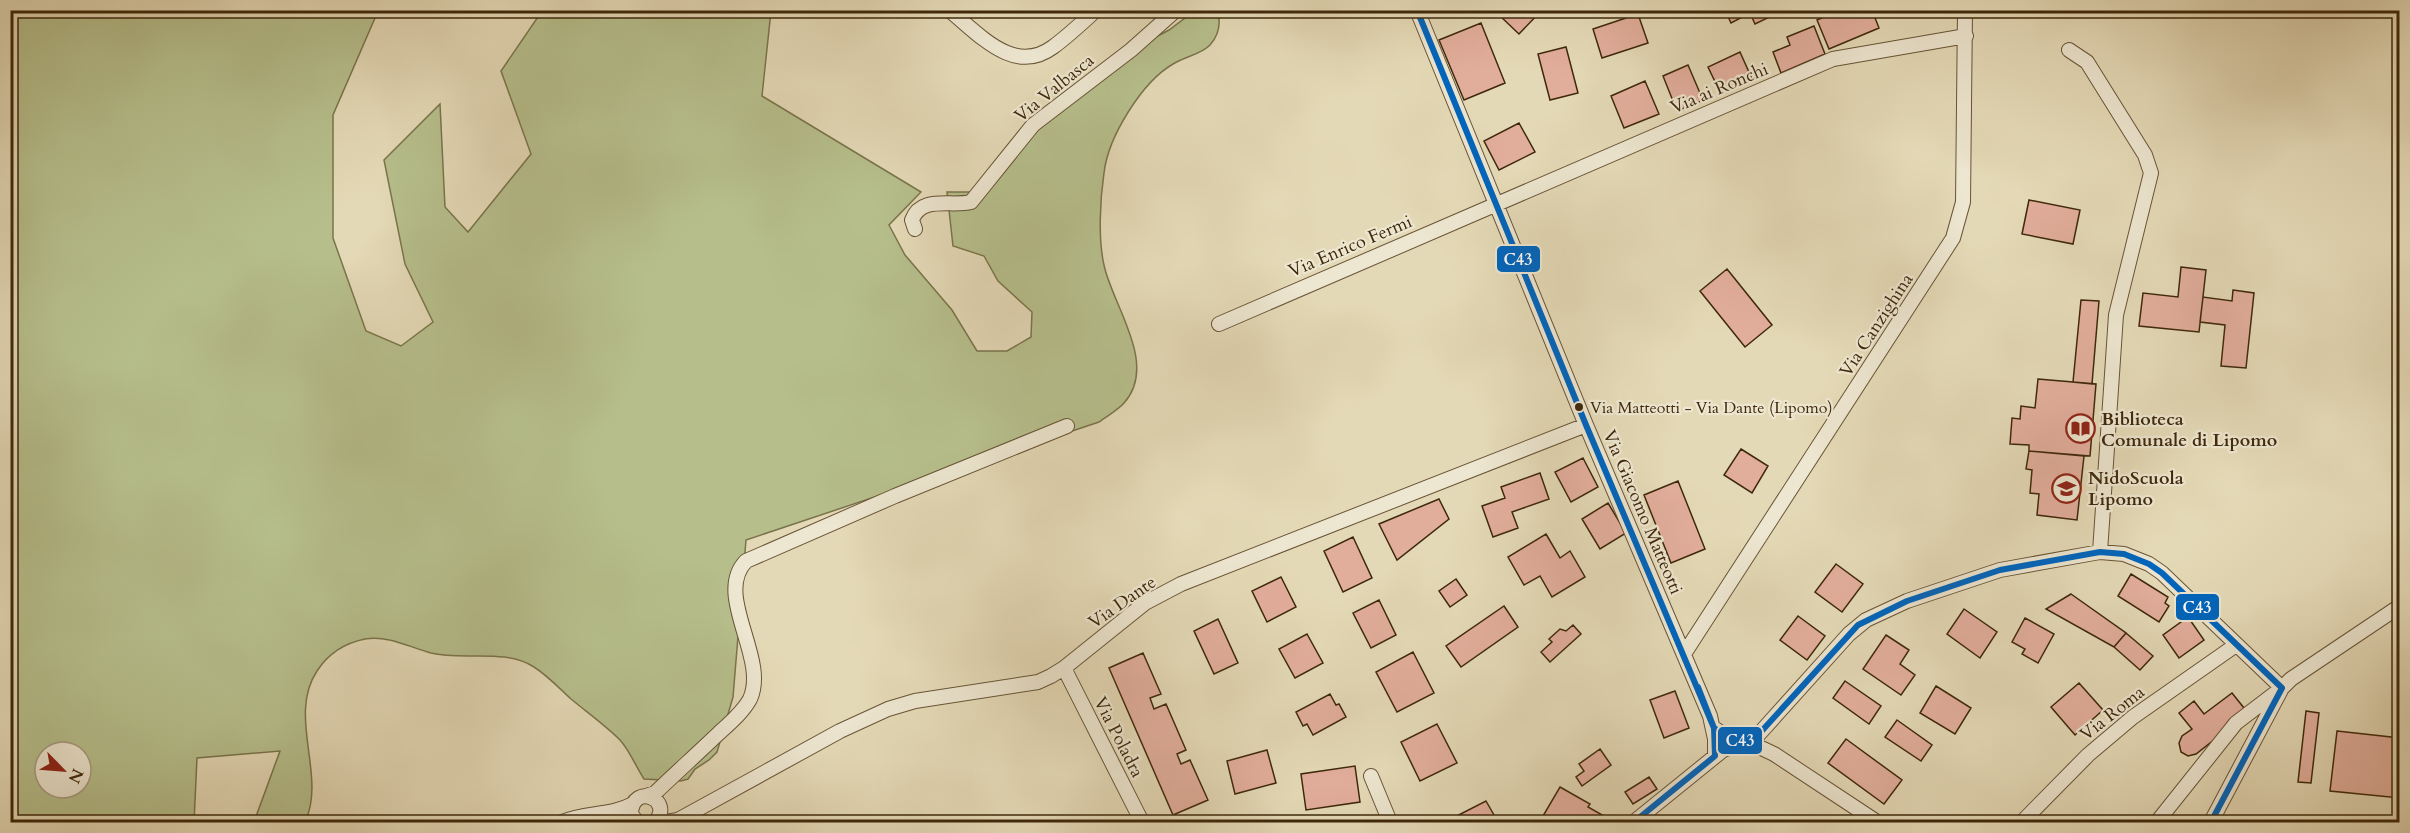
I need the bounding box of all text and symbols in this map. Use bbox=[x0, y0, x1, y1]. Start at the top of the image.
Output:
street label: Via Valbasca bbox=[1009, 48, 1100, 128]
street label: Via ai Ronchi bbox=[1666, 57, 1772, 120]
street label: Via Enrico Fermi bbox=[1285, 209, 1416, 284]
line badge: C43 bbox=[1496, 245, 1541, 273]
text: C43 bbox=[1504, 249, 1532, 271]
street label: Via Canzighina bbox=[1834, 268, 1919, 382]
place label: Via Matteotti - Via Dante (Lipomo) bbox=[1590, 397, 1833, 419]
marker: Via Matteotti - Via Dante (Lipomo) bbox=[1573, 401, 1585, 413]
place label: Biblioteca Comunale di Lipomo bbox=[2101, 407, 2277, 453]
library icon: Biblioteca Comunale di Lipomo bbox=[2064, 413, 2096, 445]
street label: Via Giacomo Matteotti bbox=[1597, 426, 1688, 598]
place label: NidoScuola Lipomo bbox=[2088, 466, 2184, 512]
school or university icon: NidoScuola Lipomo bbox=[2051, 472, 2083, 504]
street label: Via Dante bbox=[1083, 570, 1161, 635]
line badge: C43 bbox=[2175, 593, 2220, 621]
text: C43 bbox=[2183, 597, 2211, 619]
street label: Via Roma bbox=[2075, 680, 2150, 747]
street label: Via Poladra bbox=[1088, 693, 1150, 782]
line badge: C43 bbox=[1717, 726, 1763, 755]
text: C43 bbox=[1726, 730, 1754, 752]
north arrow bbox=[33, 740, 93, 800]
text: N bbox=[63, 765, 89, 787]

